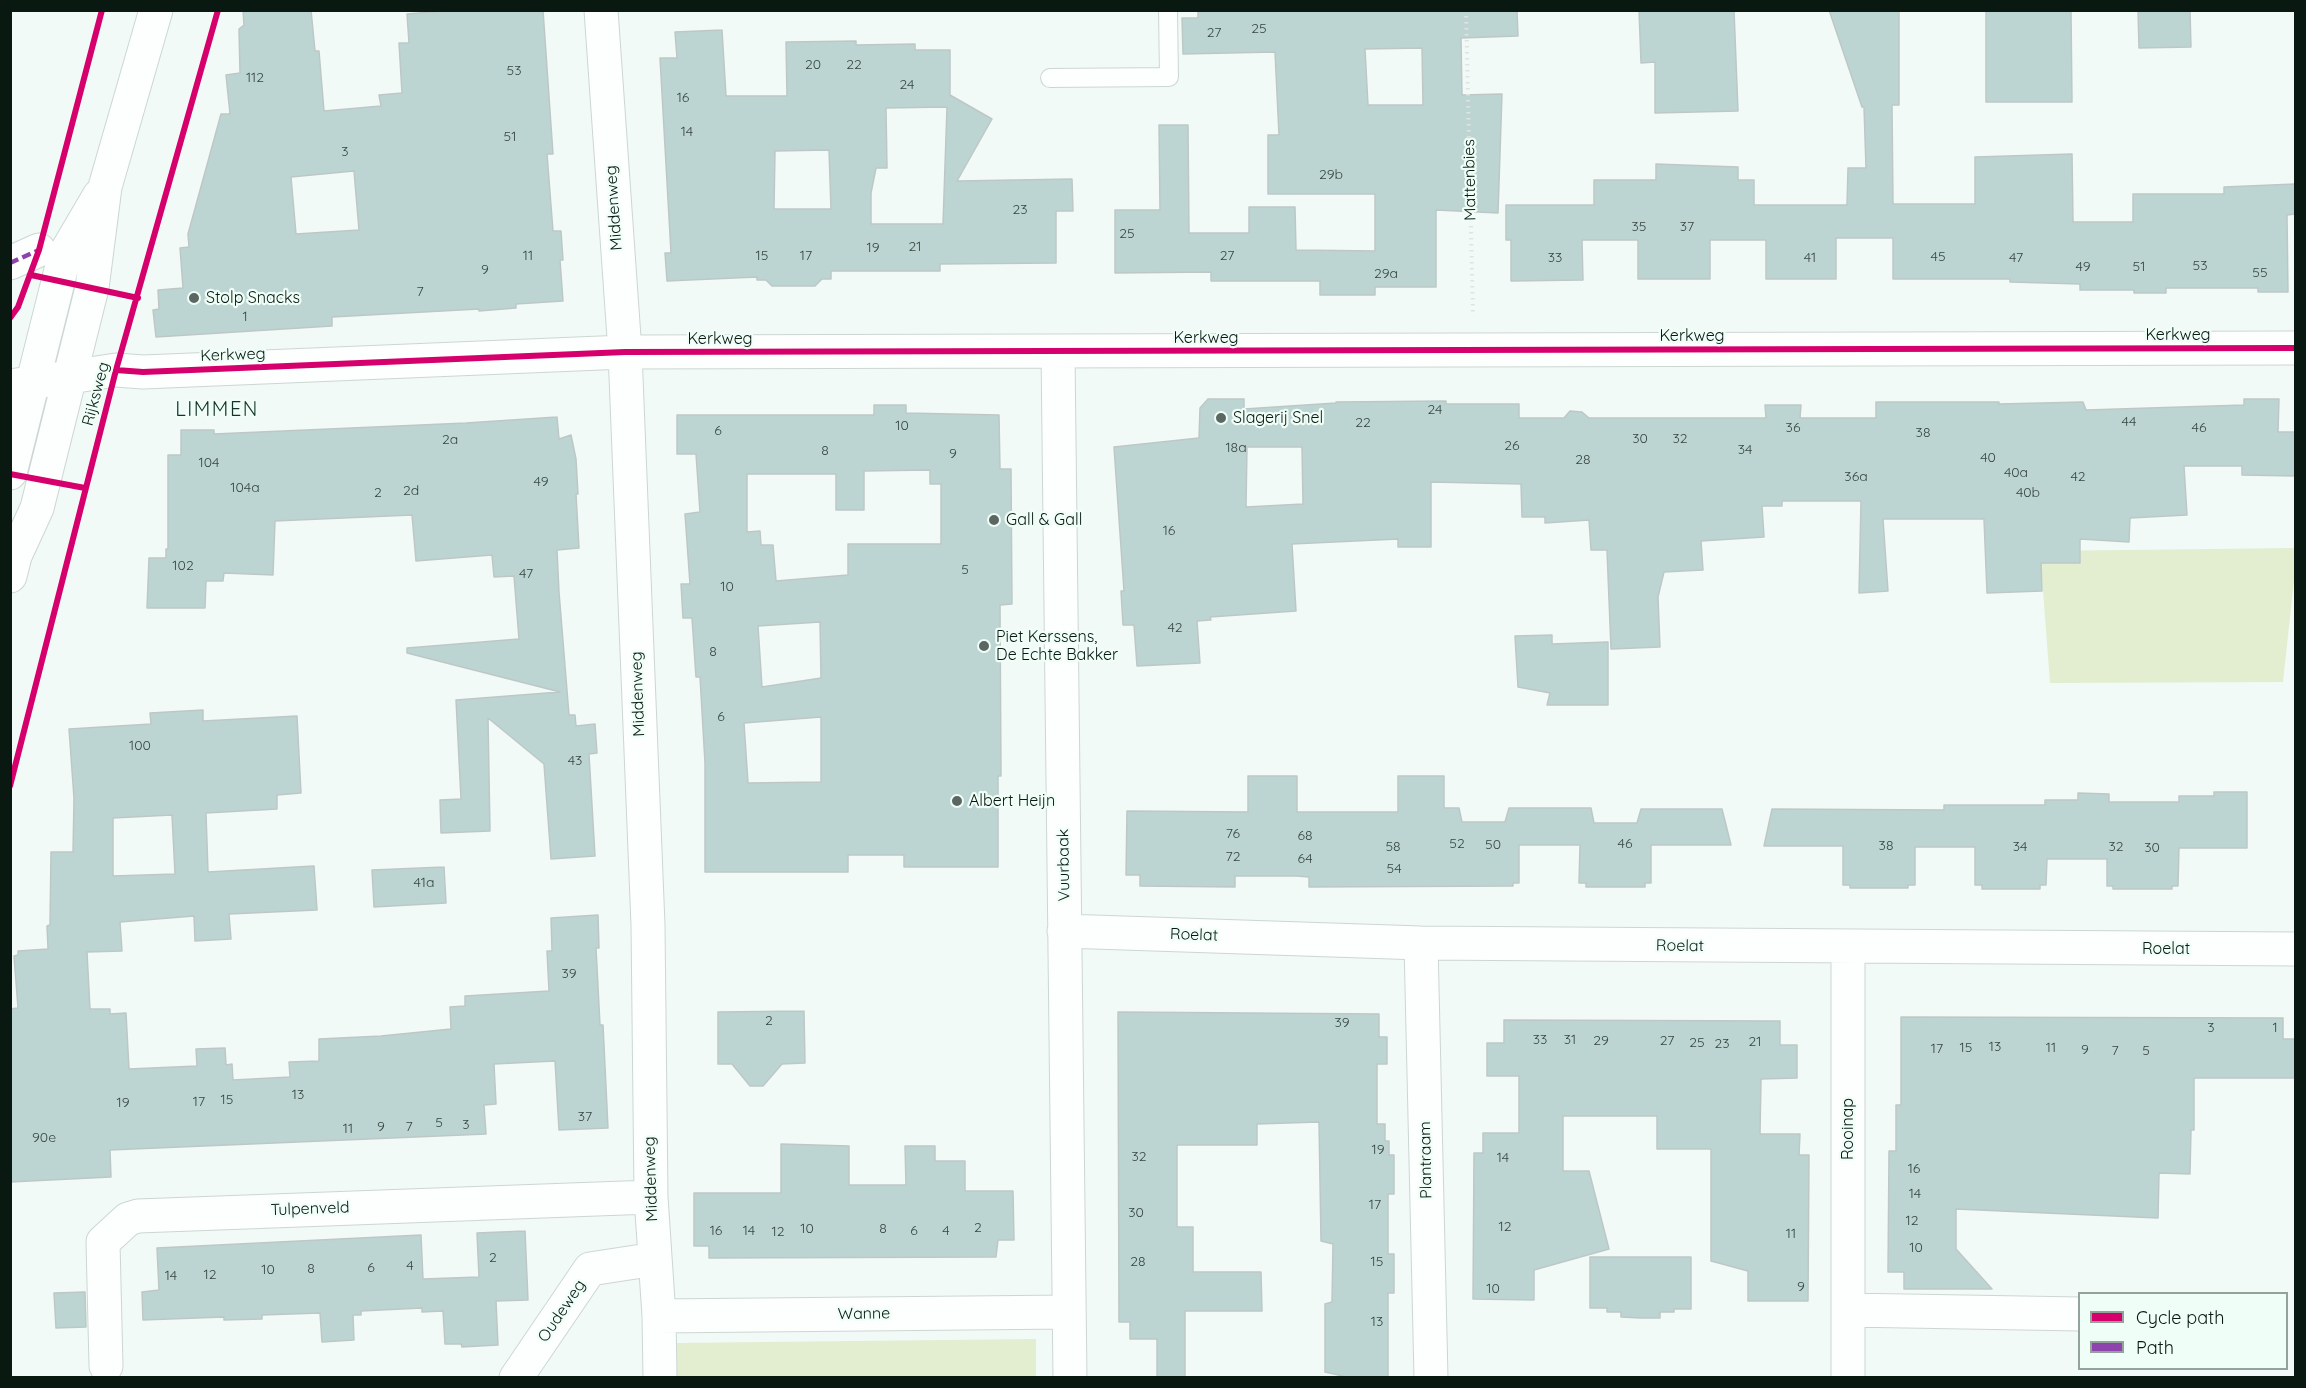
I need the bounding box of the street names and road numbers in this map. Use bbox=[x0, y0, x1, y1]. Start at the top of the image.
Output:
street label: Mattenbies bbox=[1460, 139, 1480, 221]
street label: Middenweg bbox=[601, 165, 627, 251]
street label: Kerkweg bbox=[2145, 325, 2211, 345]
street label: Kerkweg bbox=[1659, 326, 1725, 346]
street label: Kerkweg bbox=[1173, 328, 1239, 348]
street label: Kerkweg bbox=[687, 329, 753, 349]
street label: Kerkweg bbox=[200, 344, 266, 366]
street label: Rijksweg bbox=[78, 360, 114, 428]
street label: Middenweg bbox=[627, 651, 649, 737]
street label: Vuurbaak bbox=[1054, 829, 1074, 901]
street label: Roelat bbox=[1170, 925, 1218, 945]
street label: Roelat bbox=[1656, 936, 1704, 956]
street label: Roelat bbox=[2142, 939, 2190, 959]
street label: Rooinap bbox=[1838, 1098, 1858, 1160]
street label: Plantraam bbox=[1416, 1121, 1436, 1199]
street label: Middenweg bbox=[640, 1136, 662, 1222]
street label: Tulpenveld bbox=[270, 1198, 350, 1220]
street label: Oudeweg bbox=[534, 1276, 590, 1346]
street label: Wanne bbox=[838, 1304, 890, 1324]

